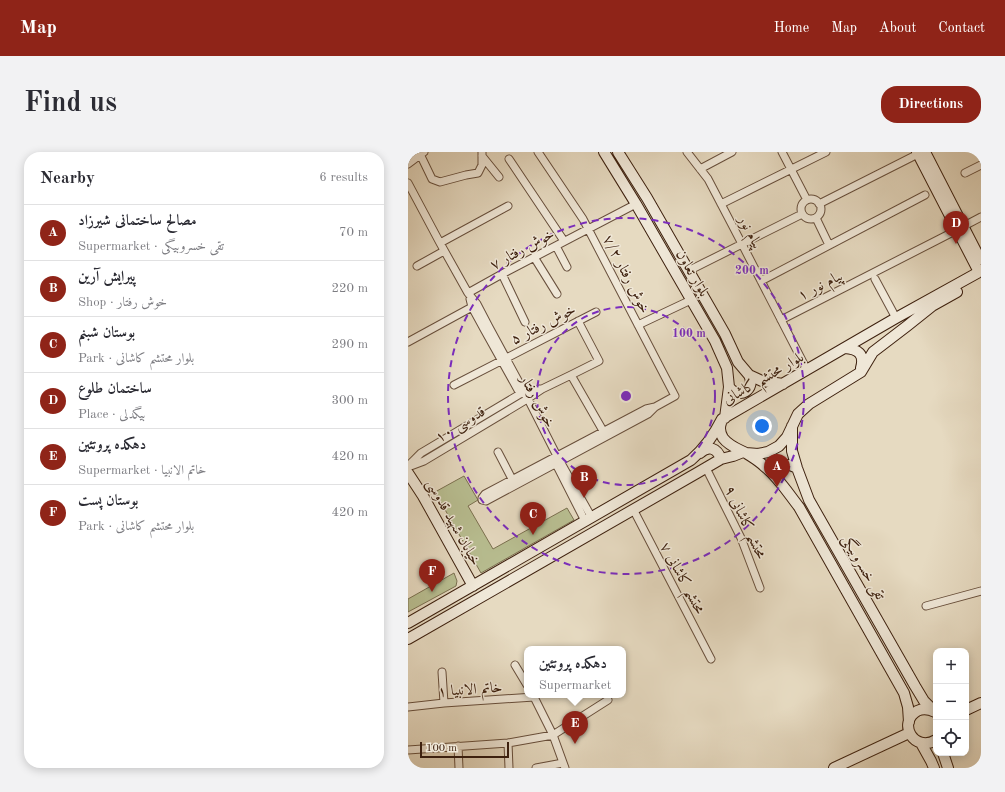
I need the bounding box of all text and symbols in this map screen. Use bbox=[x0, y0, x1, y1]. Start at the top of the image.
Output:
text: Map bbox=[20, 19, 57, 38]
text: Home bbox=[774, 21, 809, 35]
text: Map bbox=[831, 21, 857, 35]
text: About bbox=[879, 21, 916, 35]
text: Contact bbox=[938, 21, 985, 35]
button: Directions bbox=[881, 86, 981, 123]
text: Find us bbox=[24, 90, 117, 118]
text: Nearby bbox=[40, 170, 95, 187]
text: 6 results bbox=[319, 171, 368, 184]
pin: D bbox=[943, 211, 969, 244]
street label: پیام نور bbox=[730, 212, 765, 254]
text: مصالح ساختمانی شیرزاد bbox=[78, 214, 197, 229]
text: A bbox=[48, 226, 58, 239]
text: 70 m bbox=[339, 226, 368, 239]
street label: خوش رفتار ۷ bbox=[488, 226, 557, 274]
street label: خوش رفتار ۷/۲ bbox=[599, 232, 653, 316]
text: Supermarket · تقی خسروبیگی bbox=[78, 240, 224, 253]
street label: بلوار تعاون bbox=[672, 248, 711, 300]
text: 200 m bbox=[735, 265, 769, 277]
street label: پیام نور ۱ bbox=[796, 269, 847, 308]
text: پیرایش آرین bbox=[78, 270, 135, 285]
text: B bbox=[48, 282, 58, 295]
text: 220 m bbox=[331, 282, 368, 295]
text: Shop · خوش رفتار bbox=[78, 296, 167, 309]
street label: خوش رفتار ۵ bbox=[508, 302, 579, 348]
text: بوستان شبنم bbox=[78, 326, 135, 341]
text: 100 m bbox=[672, 328, 706, 340]
text: C bbox=[49, 338, 57, 351]
text: 290 m bbox=[331, 338, 368, 351]
street label: بلوار محتشم کاشانی bbox=[720, 349, 810, 414]
text: Park · بلوار محتشم کاشانی bbox=[78, 352, 194, 365]
street label: خوش رفتار bbox=[516, 371, 558, 431]
text: ساختمان طلوع bbox=[78, 382, 152, 397]
centre of rings bbox=[619, 389, 633, 403]
text: D bbox=[48, 394, 58, 407]
text: 300 m bbox=[331, 394, 368, 407]
street label: قدوسی ۱۰ bbox=[433, 405, 489, 448]
text: Place · بیگدلی bbox=[78, 408, 145, 421]
your location bbox=[752, 416, 772, 436]
text: دهکده پروتئین bbox=[78, 438, 146, 453]
text: E bbox=[49, 450, 57, 463]
text: 420 m bbox=[331, 450, 368, 463]
pin: A bbox=[764, 454, 790, 487]
text: Supermarket · خاتم الانبیا bbox=[78, 464, 206, 477]
pin: B bbox=[571, 465, 597, 498]
street label: خیابان شهید قدوسی bbox=[421, 477, 483, 570]
street label: محتشم کاشانی ۹ bbox=[716, 483, 769, 564]
text: بوستان پست bbox=[78, 494, 138, 509]
pin: C bbox=[520, 502, 546, 535]
text: F bbox=[49, 506, 57, 519]
text: 420 m bbox=[331, 506, 368, 519]
text: Park · بلوار محتشم کاشانی bbox=[78, 520, 194, 533]
street label: تقی خسروبیگی bbox=[836, 531, 890, 604]
street label: محتشم کاشانی ۷ bbox=[651, 540, 708, 620]
pin: F bbox=[419, 559, 445, 592]
popup bbox=[524, 646, 626, 698]
map controls bbox=[933, 648, 969, 756]
button: + bbox=[933, 648, 969, 684]
text: دهکده پروتئین bbox=[539, 657, 607, 672]
text: Supermarket bbox=[539, 679, 611, 692]
street label: خاتم الانبیا ۱ bbox=[437, 681, 503, 704]
button: − bbox=[933, 684, 969, 720]
pin: E bbox=[562, 711, 588, 744]
button: locate bbox=[933, 720, 969, 756]
scale bar bbox=[420, 740, 509, 759]
text: 100 m bbox=[426, 743, 457, 754]

